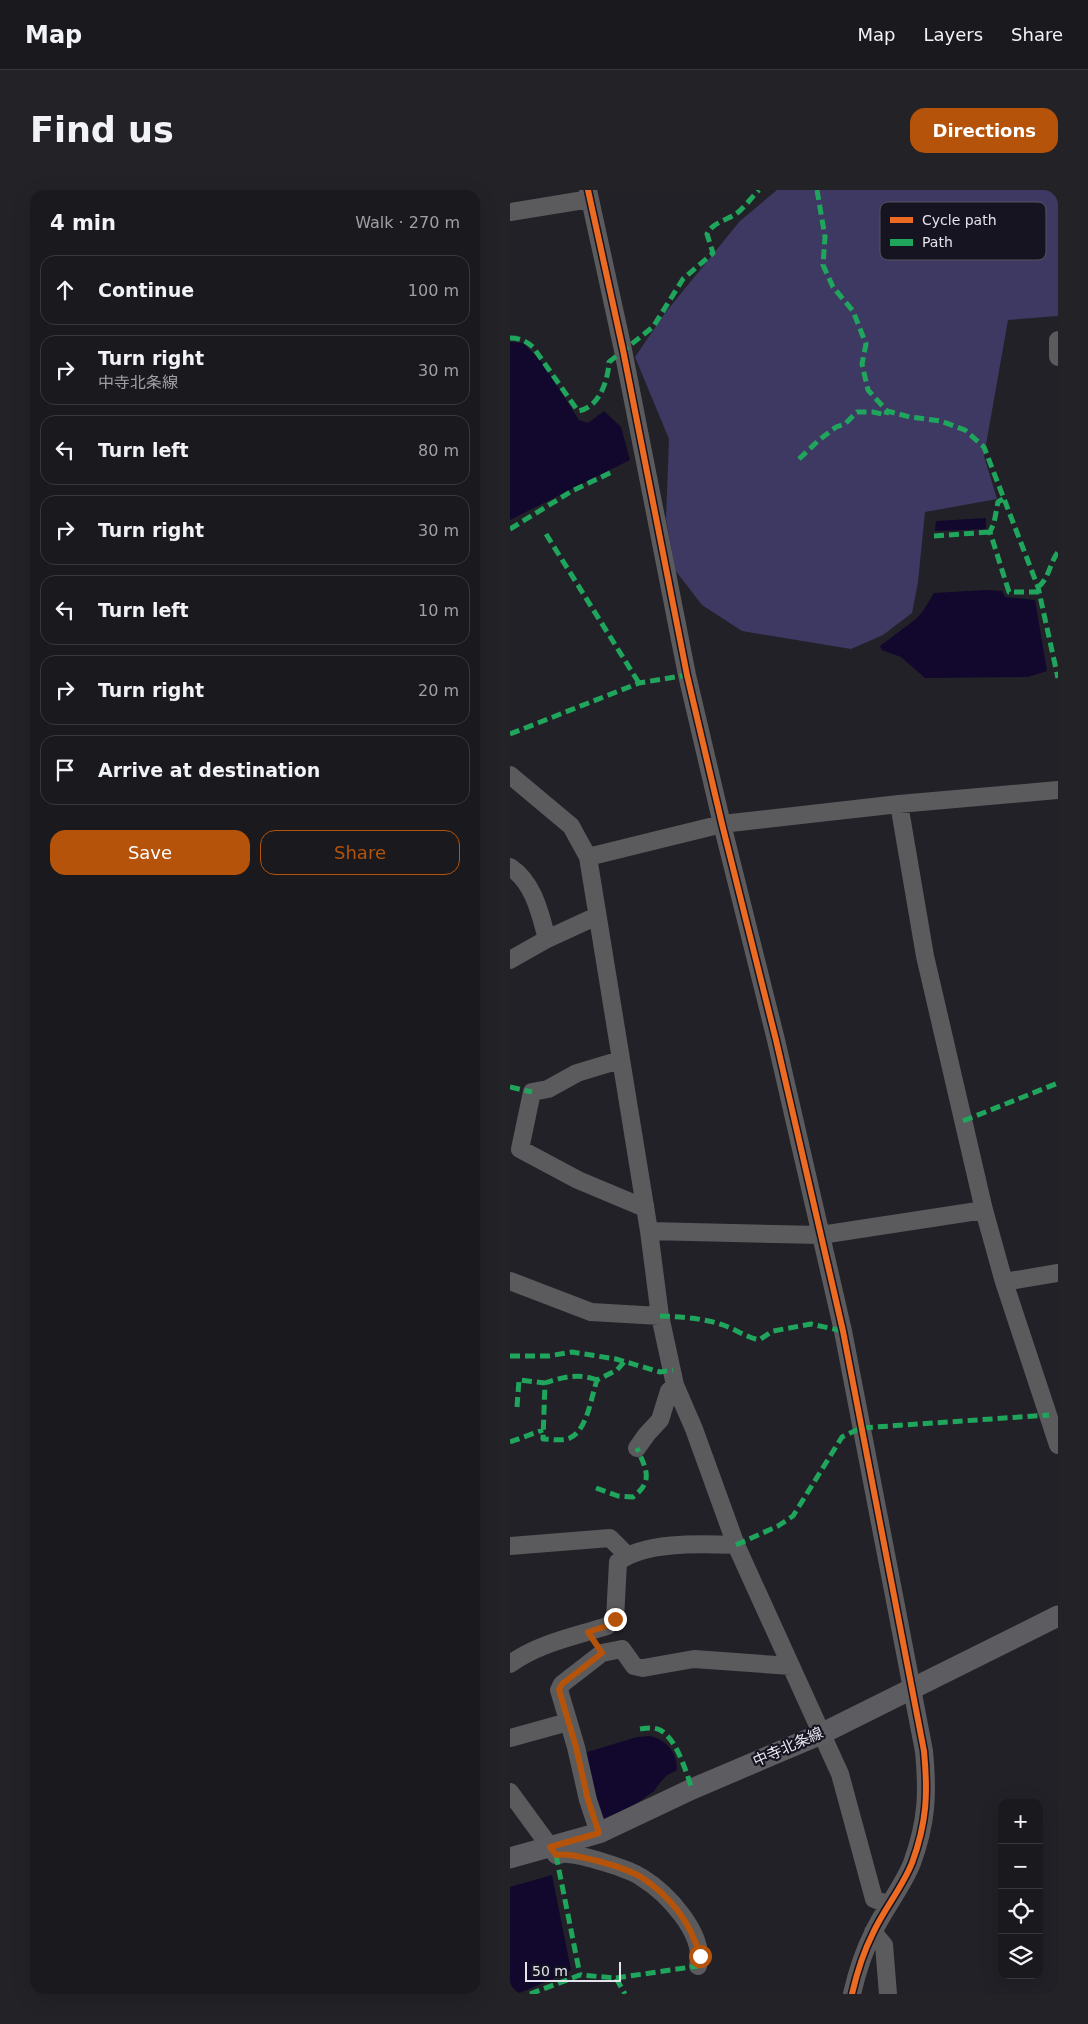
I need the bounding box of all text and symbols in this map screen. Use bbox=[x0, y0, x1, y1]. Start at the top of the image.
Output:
text: Map bbox=[25, 21, 82, 49]
text: Map bbox=[857, 24, 895, 45]
text: Layers bbox=[923, 24, 983, 45]
text: Share bbox=[1011, 24, 1063, 45]
button: Directions bbox=[910, 108, 1058, 153]
text: Find us bbox=[30, 110, 174, 150]
legend bbox=[880, 202, 1046, 260]
text: 4 min bbox=[50, 211, 116, 235]
text: Cycle path bbox=[922, 212, 997, 228]
text: Walk · 270 m bbox=[355, 213, 460, 232]
text: Path bbox=[922, 234, 953, 250]
icon: ahead bbox=[51, 276, 79, 304]
text: Continue bbox=[98, 279, 194, 301]
text: 100 m bbox=[408, 281, 459, 300]
text: Turn right bbox=[98, 347, 204, 369]
icon: right bbox=[51, 356, 79, 384]
text: 30 m bbox=[418, 361, 459, 380]
text: 中寺北条線 bbox=[98, 373, 178, 392]
icon: left bbox=[51, 436, 79, 464]
text: Turn left bbox=[98, 439, 189, 461]
text: 80 m bbox=[418, 441, 459, 460]
icon: right bbox=[51, 516, 79, 544]
text: Turn right bbox=[98, 519, 204, 541]
text: 30 m bbox=[418, 521, 459, 540]
icon: left bbox=[51, 596, 79, 624]
text: Turn left bbox=[98, 599, 189, 621]
text: 10 m bbox=[418, 601, 459, 620]
icon: right bbox=[51, 676, 79, 704]
text: Turn right bbox=[98, 679, 204, 701]
text: 20 m bbox=[418, 681, 459, 700]
icon: arrive bbox=[51, 756, 79, 784]
text: Arrive at destination bbox=[98, 759, 320, 781]
button: Save bbox=[50, 830, 250, 875]
button: Share bbox=[260, 830, 460, 875]
route end bbox=[604, 1608, 627, 1631]
street label: 中寺北条線 bbox=[750, 1724, 826, 1770]
map controls bbox=[998, 1799, 1043, 1979]
button: + bbox=[998, 1799, 1043, 1844]
button: − bbox=[998, 1844, 1043, 1889]
button: locate bbox=[998, 1889, 1043, 1934]
button: layers bbox=[998, 1934, 1043, 1979]
route start bbox=[689, 1945, 712, 1968]
scale bar bbox=[525, 1959, 621, 1982]
text: 50 m bbox=[532, 1963, 568, 1979]

